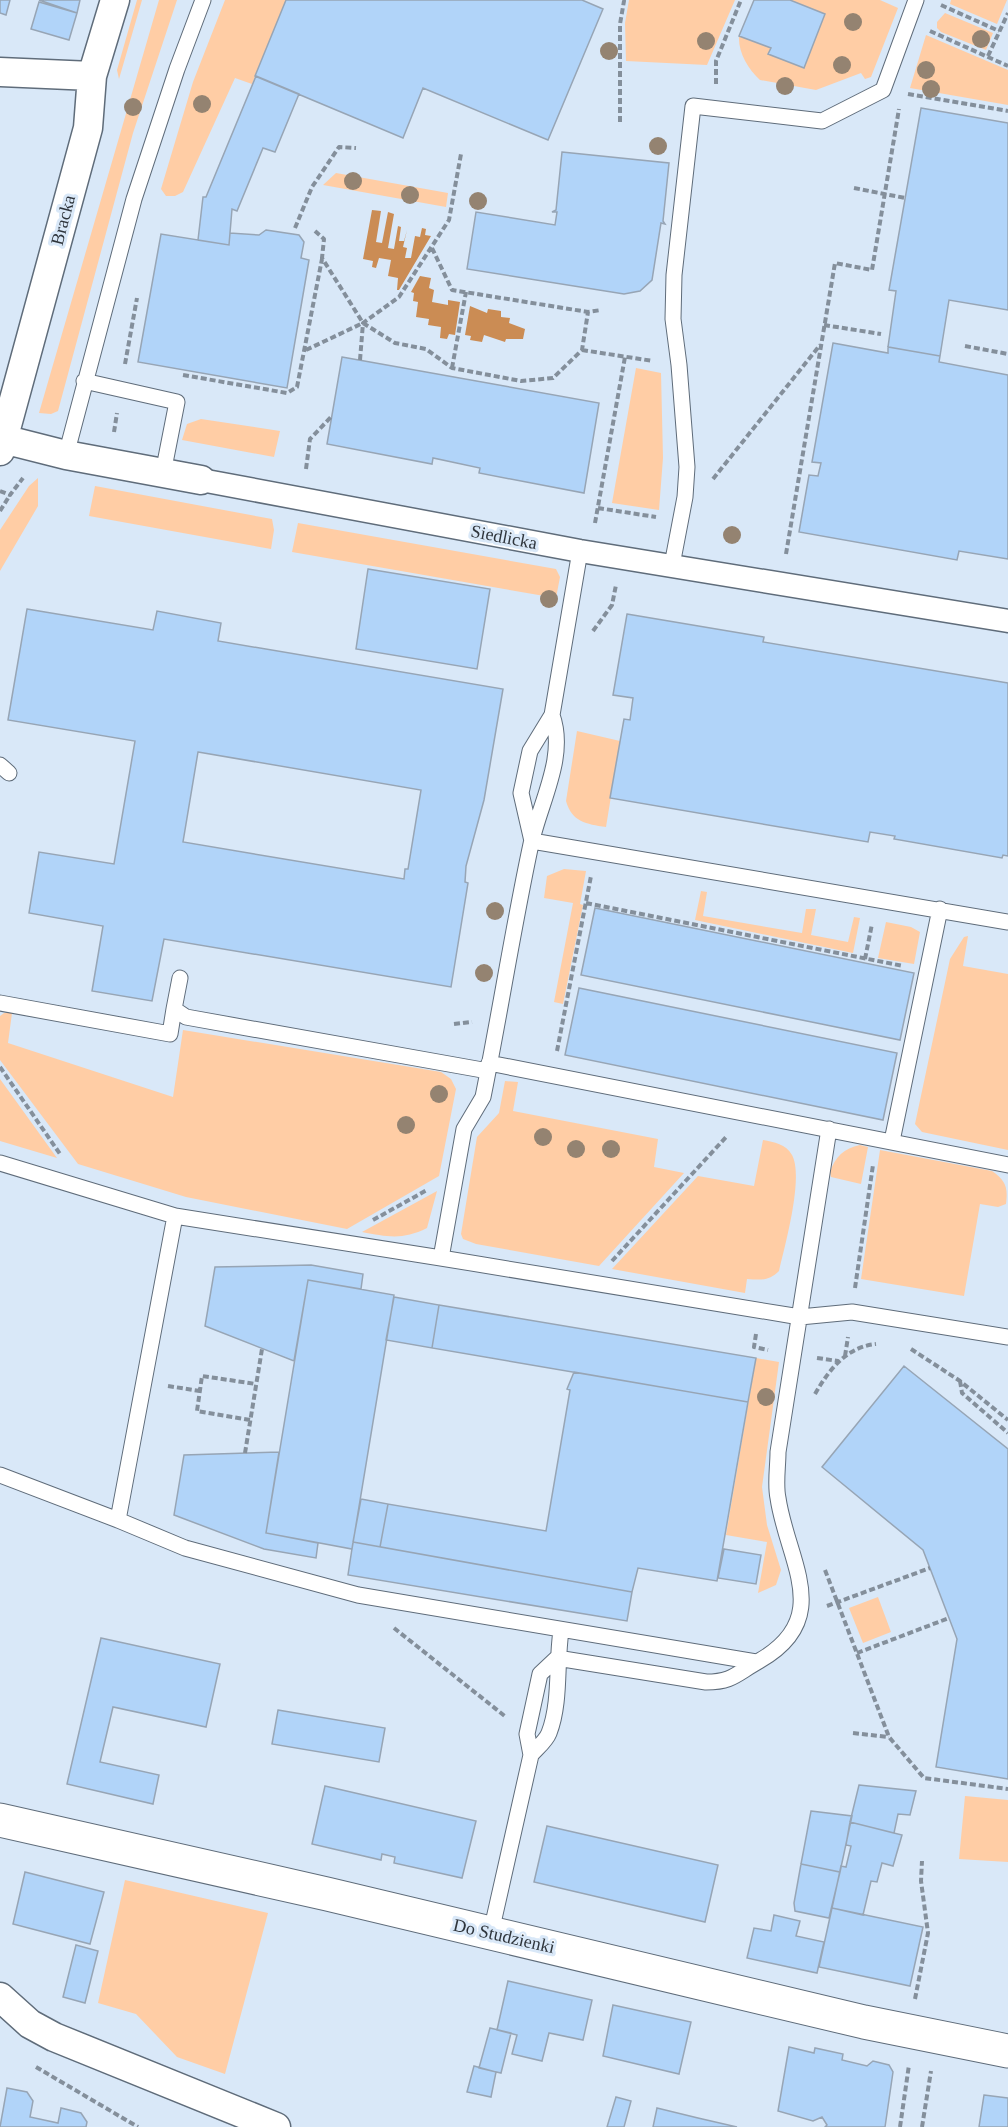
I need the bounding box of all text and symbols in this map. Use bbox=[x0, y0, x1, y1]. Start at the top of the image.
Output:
street label: Bracka bbox=[47, 193, 79, 247]
street label: Siedlicka bbox=[469, 521, 539, 553]
street label: Do Studzienki bbox=[451, 1915, 557, 1957]

